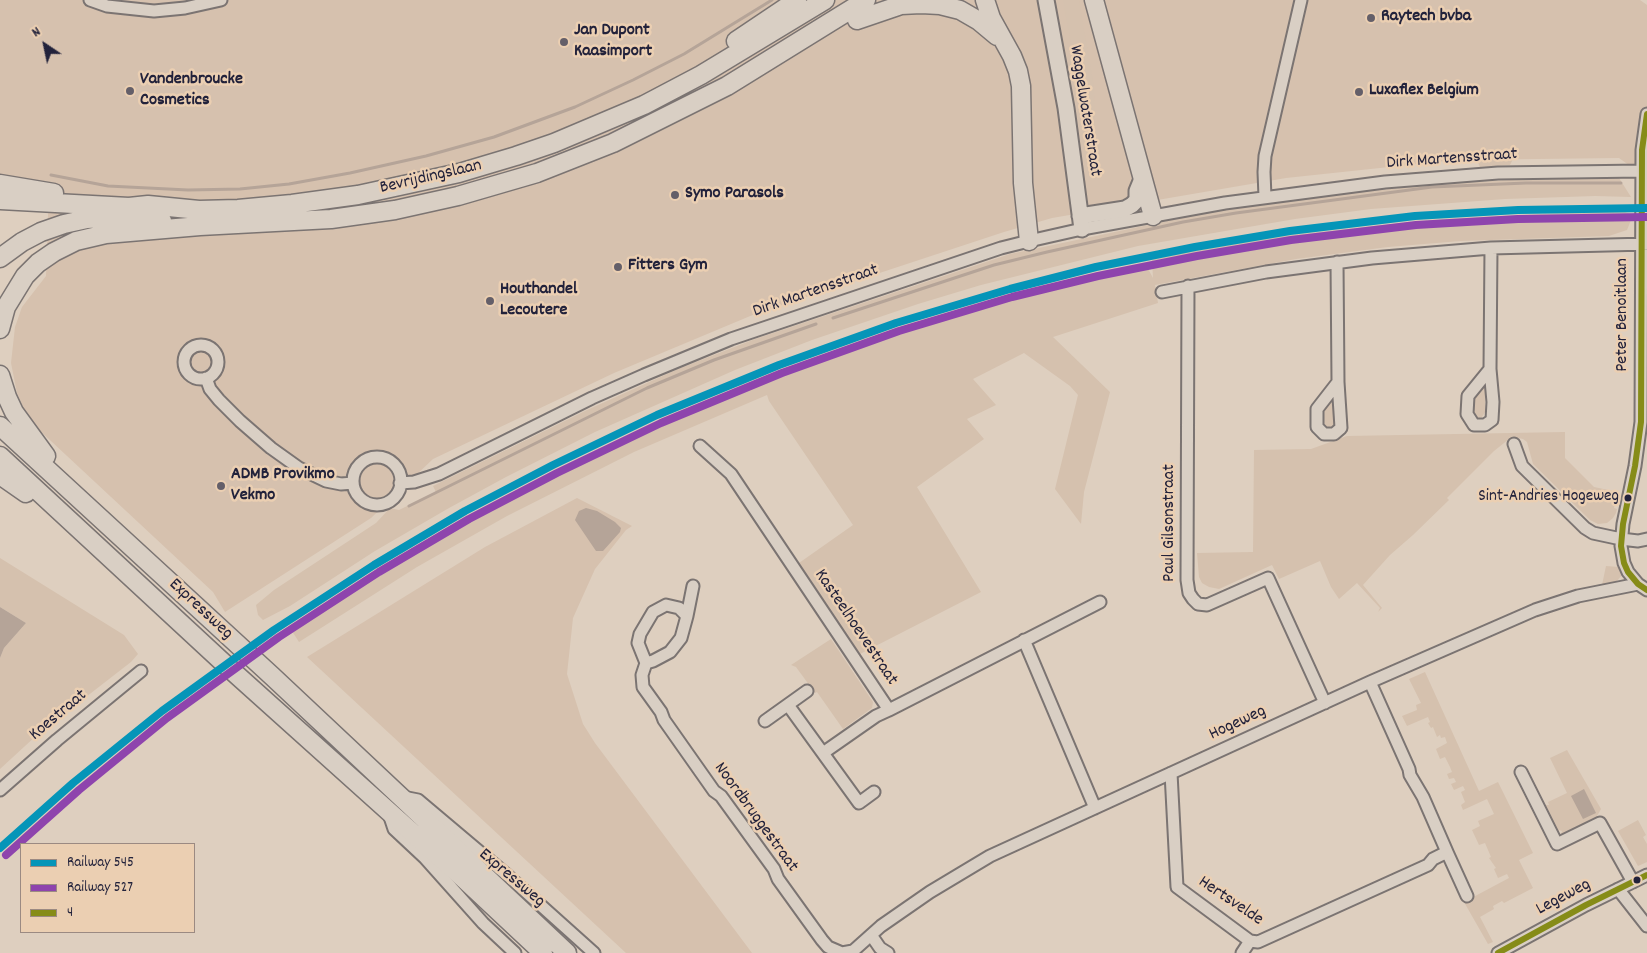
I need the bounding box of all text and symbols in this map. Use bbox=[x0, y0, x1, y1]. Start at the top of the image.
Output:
place label: Raytech bvba bbox=[1381, 7, 1471, 29]
marker: Raytech bvba bbox=[1365, 12, 1377, 24]
north arrow bbox=[20, 20, 70, 70]
place label: Jan Dupont Kaasimport bbox=[574, 21, 652, 64]
text: N bbox=[28, 22, 45, 43]
marker: Jan Dupont Kaasimport bbox=[558, 36, 570, 48]
street label: Waggelwaterstraat bbox=[1063, 44, 1105, 178]
place label: Vandenbroucke Cosmetics bbox=[140, 70, 243, 112]
place label: Luxaflex Belgium bbox=[1369, 81, 1479, 103]
marker: Vandenbroucke Cosmetics bbox=[124, 85, 136, 97]
marker: Luxaflex Belgium bbox=[1353, 86, 1365, 98]
street label: Dirk Martensstraat bbox=[1386, 145, 1518, 175]
street label: Bevrijdingslaan bbox=[378, 156, 484, 200]
place label: Symo Parasols bbox=[685, 184, 784, 206]
marker: Symo Parasols bbox=[669, 189, 681, 201]
place label: Fitters Gym bbox=[628, 256, 708, 278]
street label: Peter Benoitlaan bbox=[1613, 258, 1635, 372]
street label: Dirk Martensstraat bbox=[750, 260, 882, 324]
marker: Fitters Gym bbox=[612, 261, 624, 273]
place label: Houthandel Lecoutere bbox=[500, 280, 577, 322]
marker: Houthandel Lecoutere bbox=[484, 295, 496, 307]
street label: Paul Gilsonstraat bbox=[1160, 464, 1182, 582]
place label: ADMB Provikmo Vekmo bbox=[231, 465, 335, 508]
marker: ADMB Provikmo Vekmo bbox=[215, 480, 227, 492]
place label: Sint-Andries Hogeweg bbox=[1478, 488, 1619, 508]
marker: Sint-Andries Hogeweg bbox=[1623, 493, 1633, 503]
street label: Kasteelhoevestraat bbox=[808, 566, 902, 690]
street label: Expressweg bbox=[163, 575, 237, 645]
street label: Koestraat bbox=[26, 686, 92, 746]
street label: Hogeweg bbox=[1206, 701, 1270, 747]
street label: Noordbruggestraat bbox=[708, 759, 802, 877]
legend bbox=[20, 843, 195, 933]
street label: Expressweg bbox=[473, 845, 549, 913]
text: Railway 545 bbox=[67, 852, 134, 874]
street label: Hertsvelde bbox=[1193, 872, 1267, 932]
street label: Legeweg bbox=[1533, 875, 1595, 921]
unlabelled marker bbox=[1632, 875, 1642, 885]
text: Railway 527 bbox=[67, 877, 133, 899]
text: 4 bbox=[67, 902, 73, 924]

